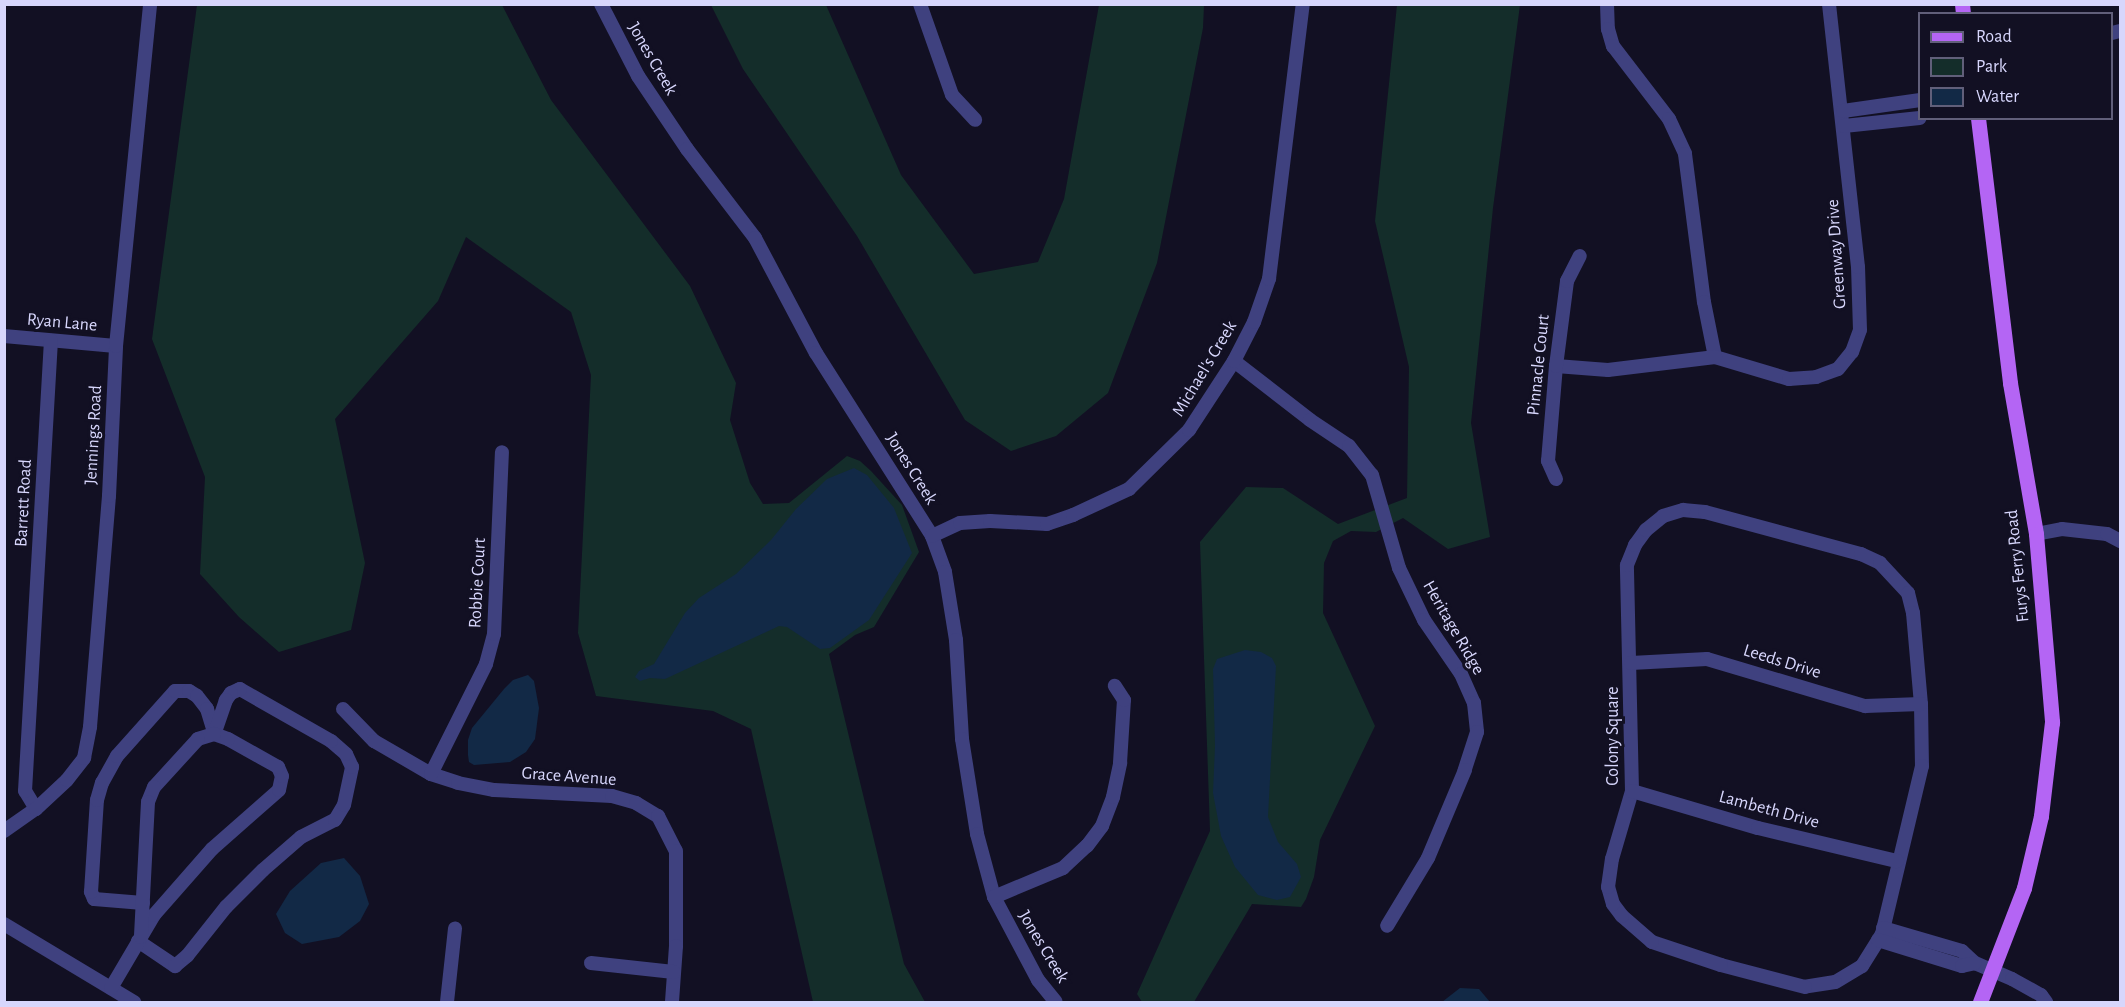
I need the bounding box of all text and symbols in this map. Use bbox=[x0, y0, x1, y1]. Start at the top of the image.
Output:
legend bbox=[1918, 12, 2113, 120]
street label: Jones Creek bbox=[622, 19, 682, 99]
text: Road bbox=[1976, 28, 2012, 46]
text: Park bbox=[1976, 58, 2007, 76]
text: Water bbox=[1976, 88, 2019, 106]
street label: Greenway Drive bbox=[1822, 198, 1852, 310]
street label: Ryan Lane bbox=[26, 309, 98, 337]
street label: Pinnacle Court bbox=[1523, 313, 1555, 417]
street label: Michael's Creek bbox=[1168, 317, 1242, 421]
street label: Jennings Road bbox=[81, 385, 107, 485]
street label: Jones Creek bbox=[880, 429, 942, 509]
street label: Barrett Road bbox=[11, 459, 37, 547]
street label: Furys Ferry Road bbox=[2001, 509, 2035, 623]
street label: Robbie Court bbox=[465, 537, 491, 629]
street label: Heritage Ridge bbox=[1417, 577, 1489, 679]
street label: Leeds Drive bbox=[1740, 640, 1824, 684]
street label: Colony Square bbox=[1602, 686, 1624, 786]
street label: Grace Avenue bbox=[521, 763, 617, 791]
street label: Lambeth Drive bbox=[1716, 786, 1822, 834]
street label: Jones Creek bbox=[1013, 907, 1073, 987]

